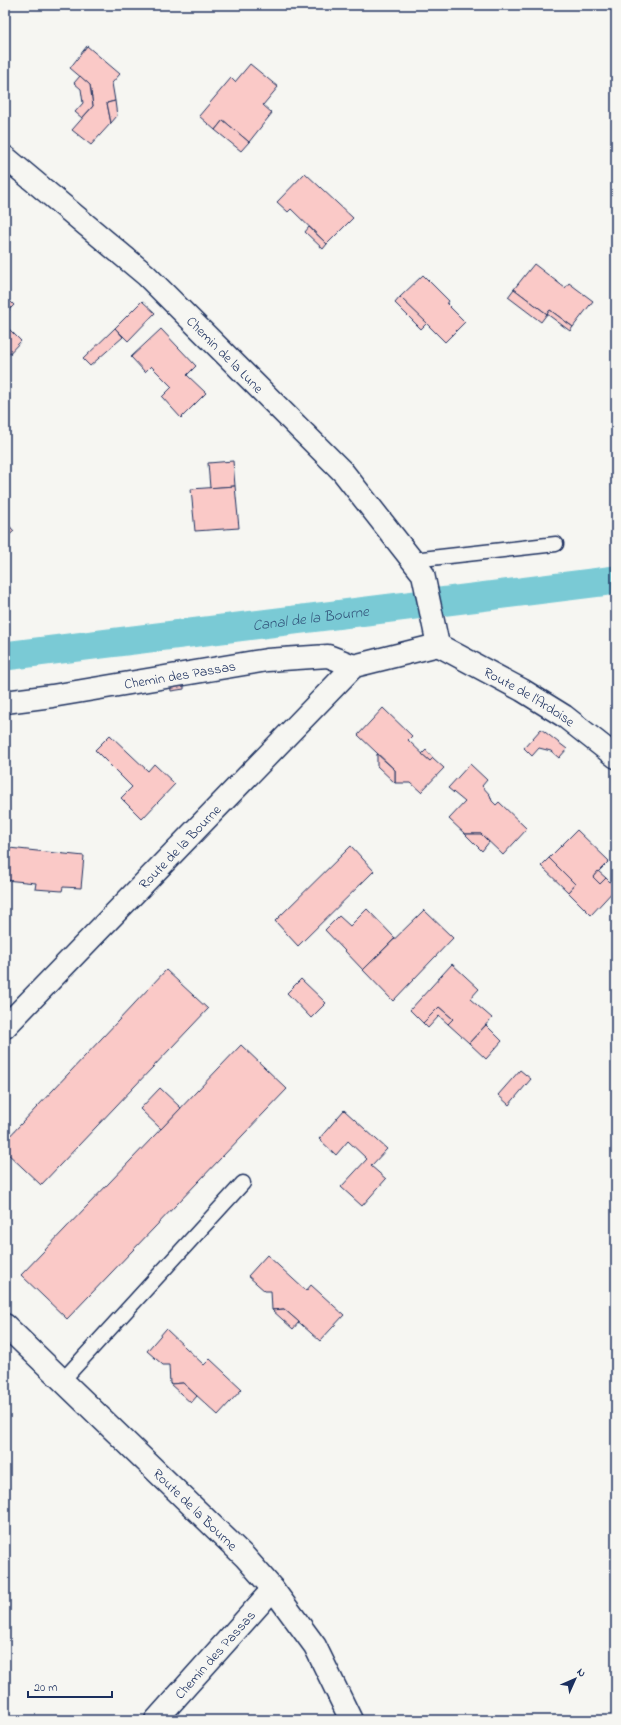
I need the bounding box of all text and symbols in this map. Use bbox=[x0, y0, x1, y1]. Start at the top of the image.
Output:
street label: Chemin de la Lune bbox=[181, 312, 268, 399]
water label: Canal de la Bourne bbox=[251, 601, 371, 637]
street label: Chemin des Passas bbox=[123, 656, 238, 696]
street label: Route de l'Ardoise bbox=[479, 662, 579, 733]
street label: Route de la Bourne bbox=[134, 800, 227, 895]
street label: Route de la Bourne bbox=[147, 1464, 242, 1557]
street label: Chemin des Passas bbox=[170, 1606, 261, 1705]
north arrow bbox=[555, 1659, 595, 1699]
text: N bbox=[573, 1664, 590, 1681]
scale bar bbox=[28, 1673, 112, 1699]
text: 20 m bbox=[34, 1679, 57, 1697]

